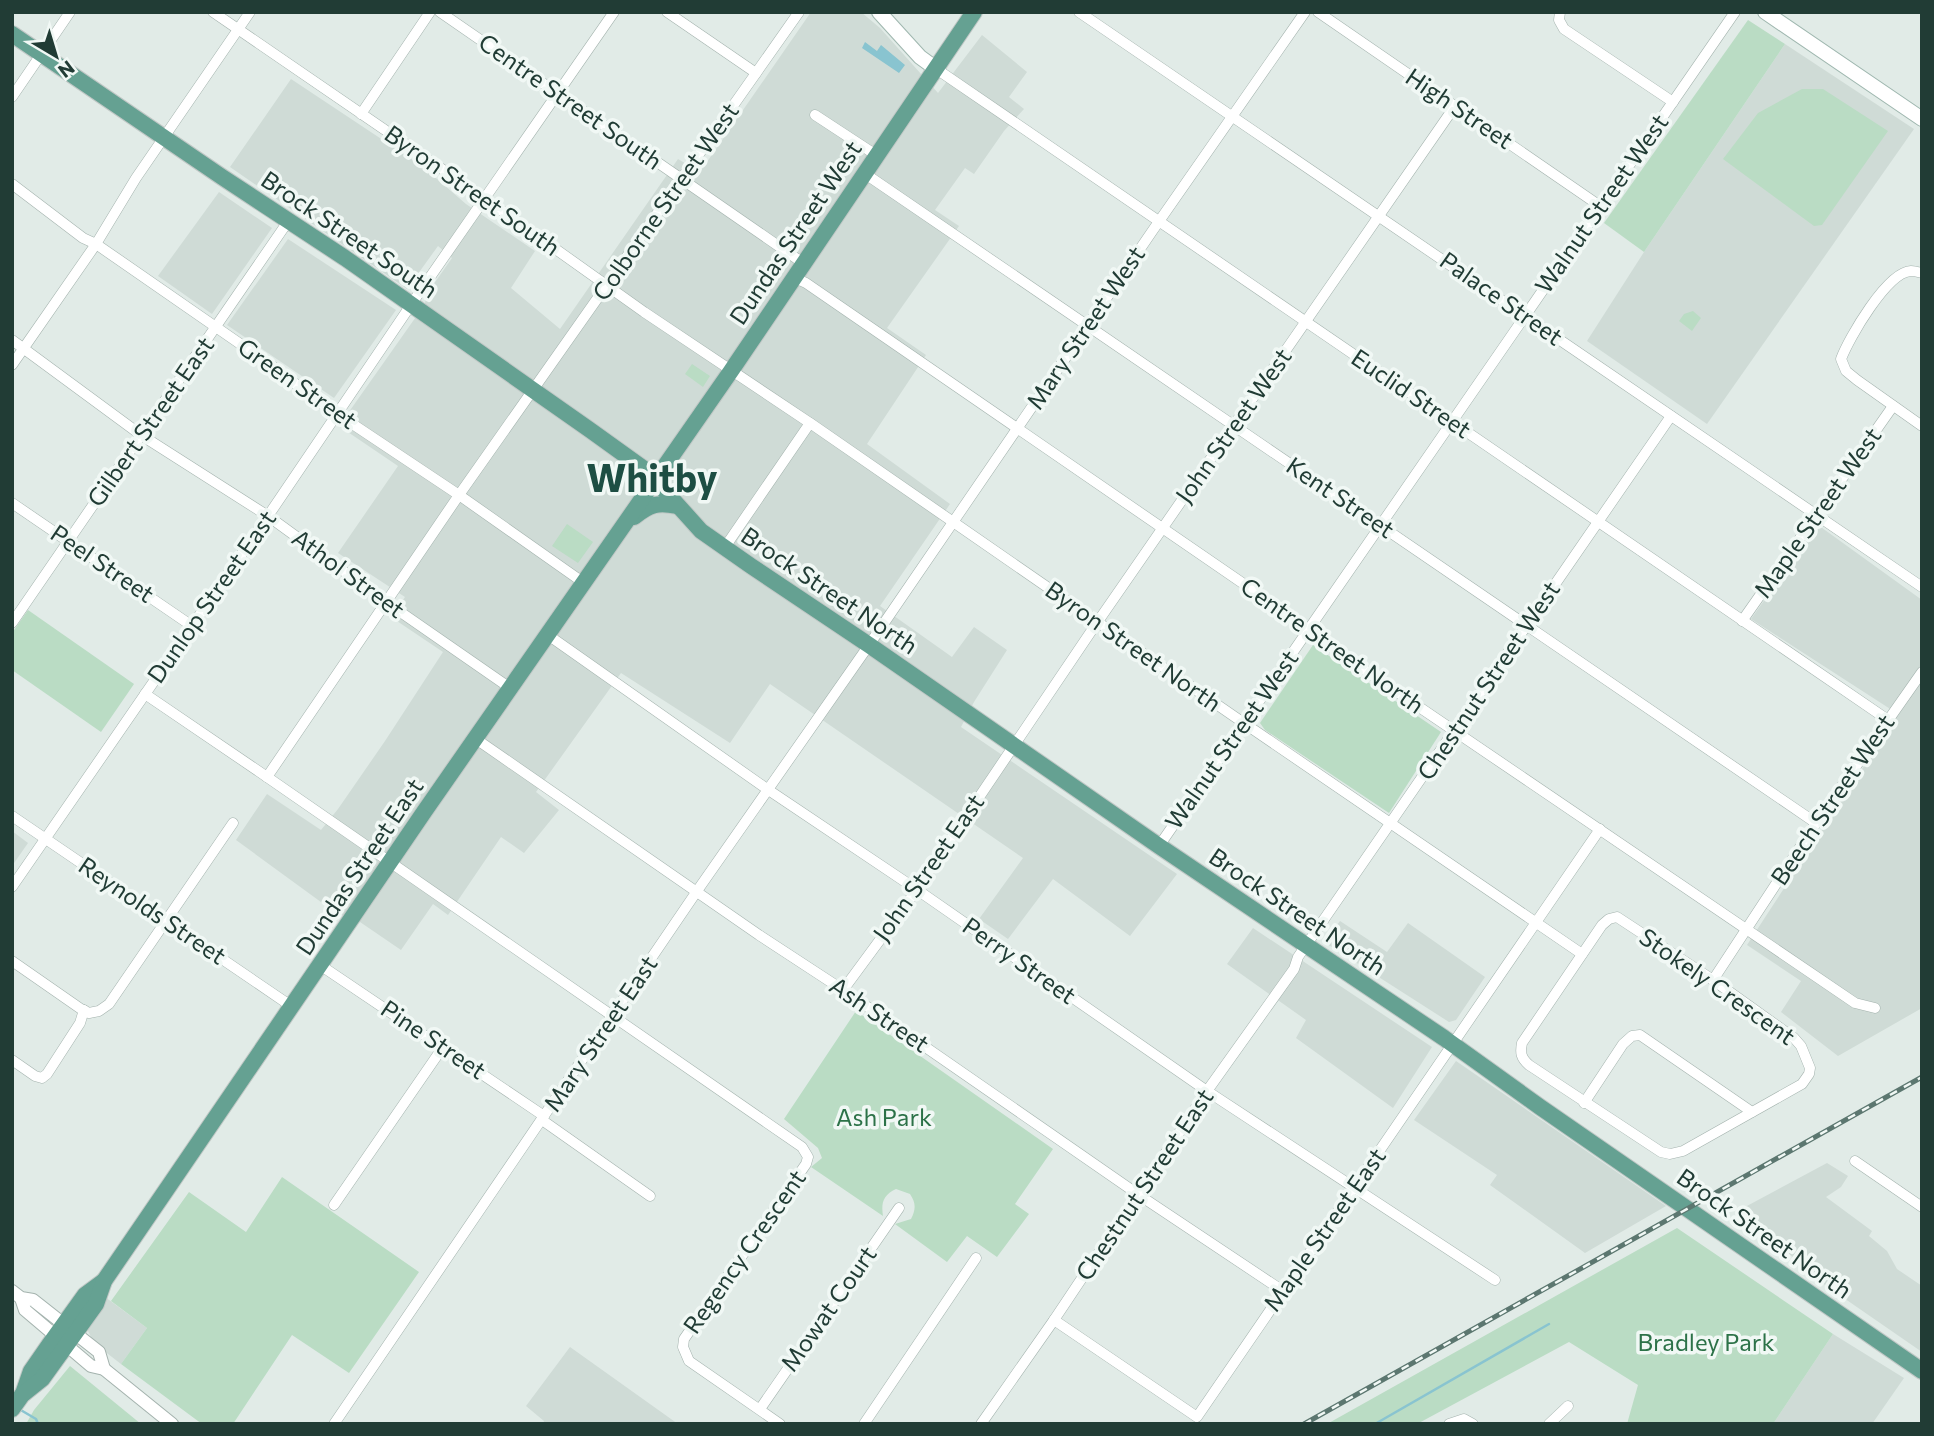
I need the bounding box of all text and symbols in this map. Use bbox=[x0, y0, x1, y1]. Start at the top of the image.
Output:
north arrow bbox=[21, 21, 91, 91]
street label: Centre Street South bbox=[474, 27, 668, 175]
text: N bbox=[54, 56, 79, 83]
street label: High Street bbox=[1401, 61, 1519, 154]
street label: Colborne Street West bbox=[586, 97, 744, 306]
street label: Walnut Street West bbox=[1528, 108, 1674, 298]
street label: Byron Street South bbox=[380, 118, 566, 261]
street label: Dundas Street West bbox=[723, 135, 867, 330]
street label: Brock Street South bbox=[256, 164, 443, 303]
street label: Mary Street West bbox=[1019, 240, 1150, 414]
street label: Palace Street bbox=[1435, 245, 1569, 351]
street label: Gilbert Street East bbox=[80, 331, 219, 512]
street label: Green Street bbox=[233, 331, 363, 434]
street label: John Street West bbox=[1169, 342, 1297, 508]
street label: Euclid Street bbox=[1346, 342, 1477, 443]
street label: Maple Street West bbox=[1747, 421, 1887, 603]
street label: Kent Street bbox=[1281, 450, 1400, 544]
district label: Whitby bbox=[586, 453, 718, 500]
street label: Dunlop Street East bbox=[140, 504, 281, 688]
street label: Peel Street bbox=[46, 518, 160, 608]
street label: Brock Street North bbox=[736, 520, 924, 660]
street label: Athol Street bbox=[287, 522, 411, 623]
street label: Centre Street North bbox=[1236, 571, 1430, 719]
street label: Byron Street North bbox=[1040, 574, 1227, 717]
street label: Chestnut Street West bbox=[1410, 575, 1565, 785]
street label: Walnut Street West bbox=[1158, 644, 1304, 834]
street label: Beech Street West bbox=[1764, 708, 1900, 890]
street label: Dundas Street East bbox=[289, 772, 429, 960]
street label: John Street East bbox=[866, 788, 989, 946]
street label: Brock Street North bbox=[1204, 841, 1392, 981]
street label: Reynolds Street bbox=[74, 850, 232, 970]
street label: Perry Street bbox=[958, 910, 1082, 1009]
street label: Stokely Crescent bbox=[1634, 921, 1801, 1050]
street label: Mary Street East bbox=[537, 950, 663, 1117]
street label: Ash Street bbox=[825, 970, 935, 1058]
street label: Pine Street bbox=[376, 993, 492, 1084]
street label: Chestnut Street East bbox=[1069, 1083, 1219, 1286]
park label: Ash Park bbox=[836, 1102, 932, 1131]
street label: Maple Street East bbox=[1257, 1142, 1391, 1316]
street label: Brock Street North bbox=[1672, 1162, 1858, 1304]
street label: Regency Crescent bbox=[676, 1164, 811, 1339]
street label: Mowat Court bbox=[774, 1240, 882, 1376]
park label: Bradley Park bbox=[1638, 1327, 1774, 1356]

